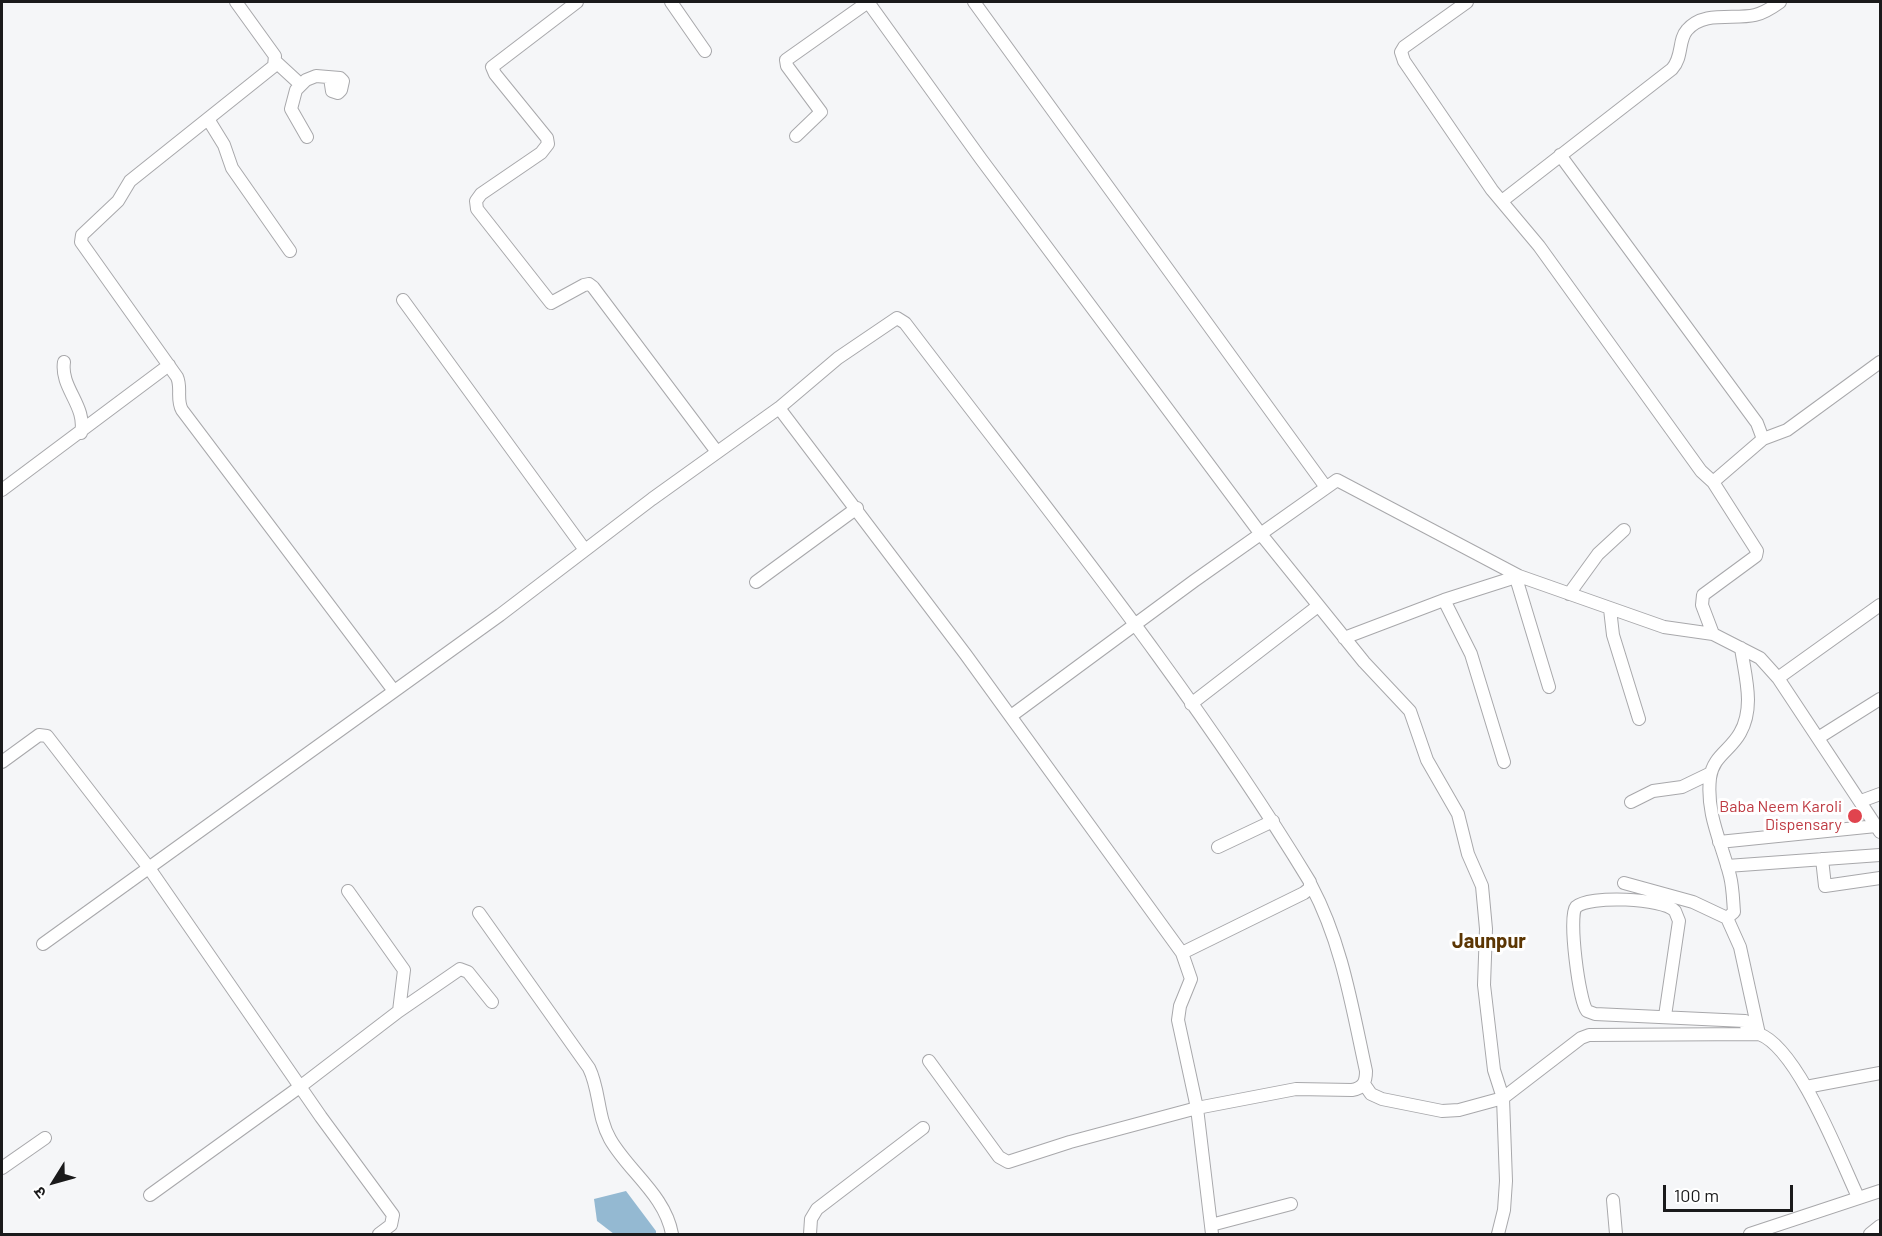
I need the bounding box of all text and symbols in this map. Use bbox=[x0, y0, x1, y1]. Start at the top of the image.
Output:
place label: Baba Neem Karoli Dispensary bbox=[1719, 797, 1842, 835]
marker: Baba Neem Karoli Dispensary bbox=[1846, 807, 1864, 825]
district label: Jaunpur bbox=[1452, 929, 1526, 953]
north arrow bbox=[24, 1152, 84, 1212]
scale bar bbox=[1666, 1173, 1796, 1211]
text: उ bbox=[29, 1184, 50, 1203]
text: 100 m bbox=[1674, 1184, 1719, 1206]

